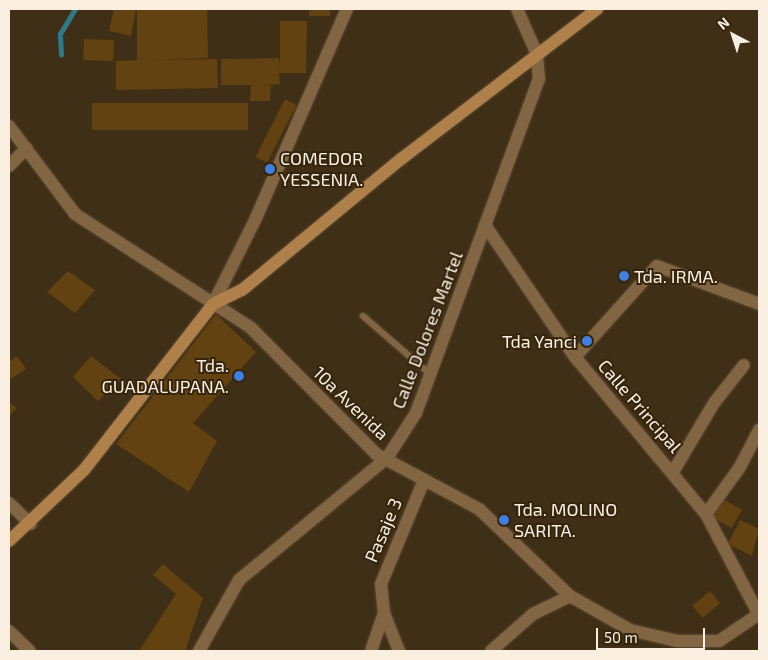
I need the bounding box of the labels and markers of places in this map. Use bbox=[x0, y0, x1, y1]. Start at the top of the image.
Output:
place label: COMEDOR YESSENIA. bbox=[280, 148, 363, 190]
marker: COMEDOR YESSENIA. bbox=[264, 163, 276, 175]
place label: Tda. IRMA. bbox=[634, 265, 718, 287]
marker: Tda. IRMA. bbox=[618, 270, 630, 282]
place label: Tda Yanci bbox=[501, 330, 577, 352]
marker: Tda Yanci bbox=[581, 335, 593, 347]
place label: Tda. GUADALUPANA. bbox=[101, 355, 229, 398]
marker: Tda. GUADALUPANA. bbox=[233, 370, 245, 382]
place label: Tda. MOLINO SARITA. bbox=[514, 499, 617, 542]
marker: Tda. MOLINO SARITA. bbox=[498, 514, 510, 526]

